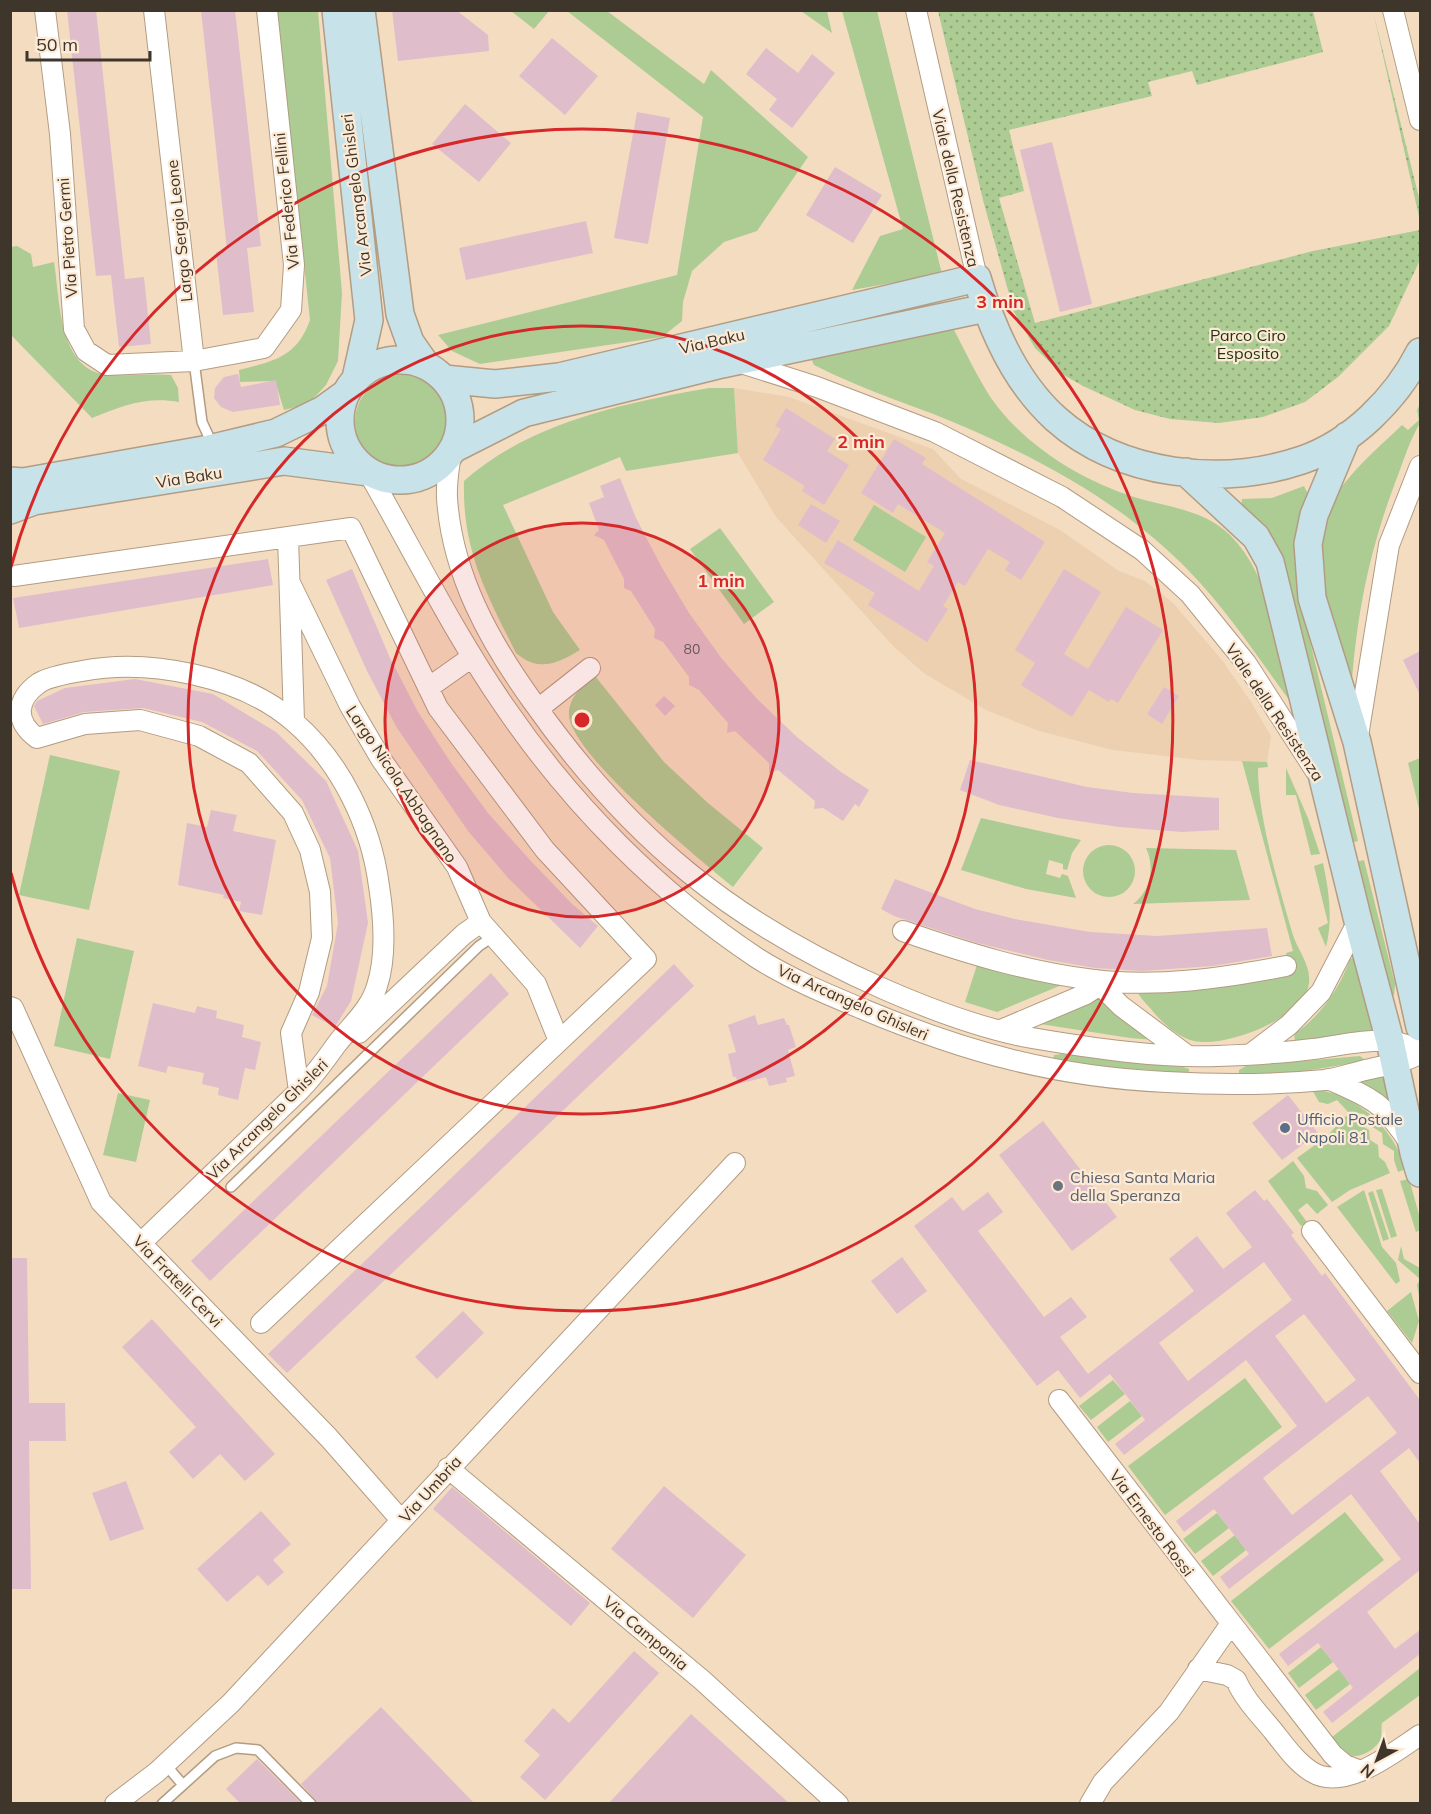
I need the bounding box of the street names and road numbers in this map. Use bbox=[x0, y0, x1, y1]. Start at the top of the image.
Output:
street label: Viale della Resistenza bbox=[928, 107, 984, 269]
street label: Via Arcangelo Ghisleri bbox=[336, 113, 376, 277]
street label: Via Federico Fellini bbox=[269, 132, 303, 270]
street label: Largo Sergio Leone bbox=[162, 159, 196, 303]
street label: Via Pietro Germi bbox=[53, 177, 81, 299]
street label: Via Baku bbox=[677, 324, 747, 358]
street label: Via Baku bbox=[154, 462, 224, 492]
street label: Viale della Resistenza bbox=[1222, 639, 1328, 785]
street label: Largo Nicola Abbagnano bbox=[342, 702, 462, 866]
street label: Via Arcangelo Ghisleri bbox=[774, 960, 932, 1044]
street label: Via Arcangelo Ghisleri bbox=[202, 1054, 332, 1184]
street label: Via Fratelli Cervi bbox=[129, 1231, 227, 1331]
street label: Via Umbria bbox=[395, 1451, 465, 1527]
street label: Via Ernesto Rossi bbox=[1105, 1466, 1199, 1580]
street label: Via Campania bbox=[599, 1592, 693, 1674]

